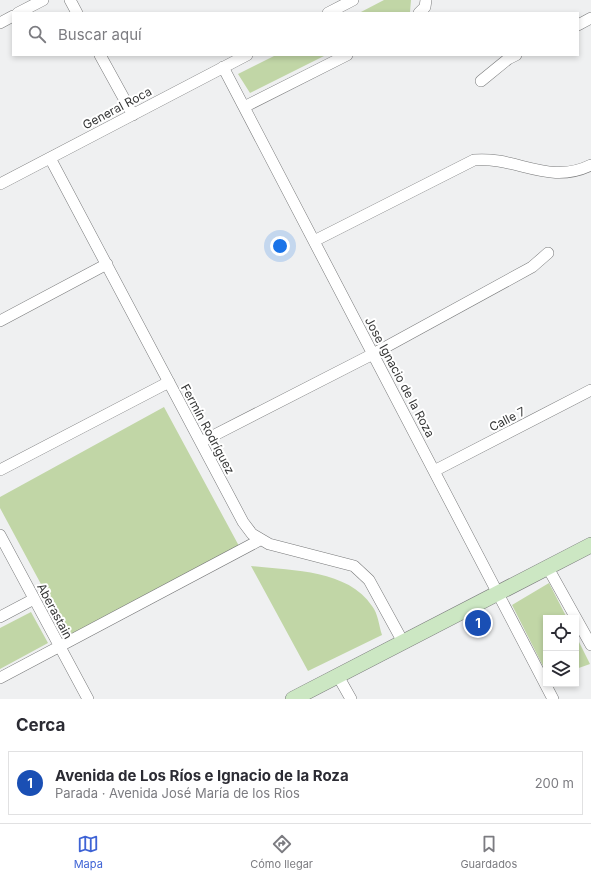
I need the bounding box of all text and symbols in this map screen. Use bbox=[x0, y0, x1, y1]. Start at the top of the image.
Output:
search box bbox=[12, 12, 579, 56]
icon: search bbox=[26, 23, 48, 45]
text: Buscar aquí bbox=[58, 25, 142, 44]
street label: General Roca bbox=[80, 84, 154, 132]
your location bbox=[270, 236, 290, 256]
street label: Jose Ignacio de la Roza bbox=[362, 314, 438, 440]
street label: Fermín Rodríguez bbox=[178, 381, 238, 477]
street label: Calle 7 bbox=[486, 403, 528, 434]
street label: Aberastain bbox=[34, 581, 76, 641]
pin: 1 bbox=[465, 608, 491, 638]
map controls bbox=[543, 615, 579, 687]
button: locate bbox=[543, 615, 579, 651]
button: layers bbox=[543, 651, 579, 687]
text: Cerca bbox=[16, 715, 65, 735]
text: Avenida de Los Ríos e Ignacio de la Roza bbox=[55, 766, 349, 785]
text: 1 bbox=[27, 775, 33, 791]
text: 200 m bbox=[535, 775, 574, 791]
text: Parada · Avenida José María de los Rios bbox=[55, 785, 300, 801]
tab: Mapa bbox=[74, 833, 103, 871]
tab: Cómo llegar bbox=[250, 833, 313, 871]
tab: Guardados bbox=[460, 833, 517, 871]

